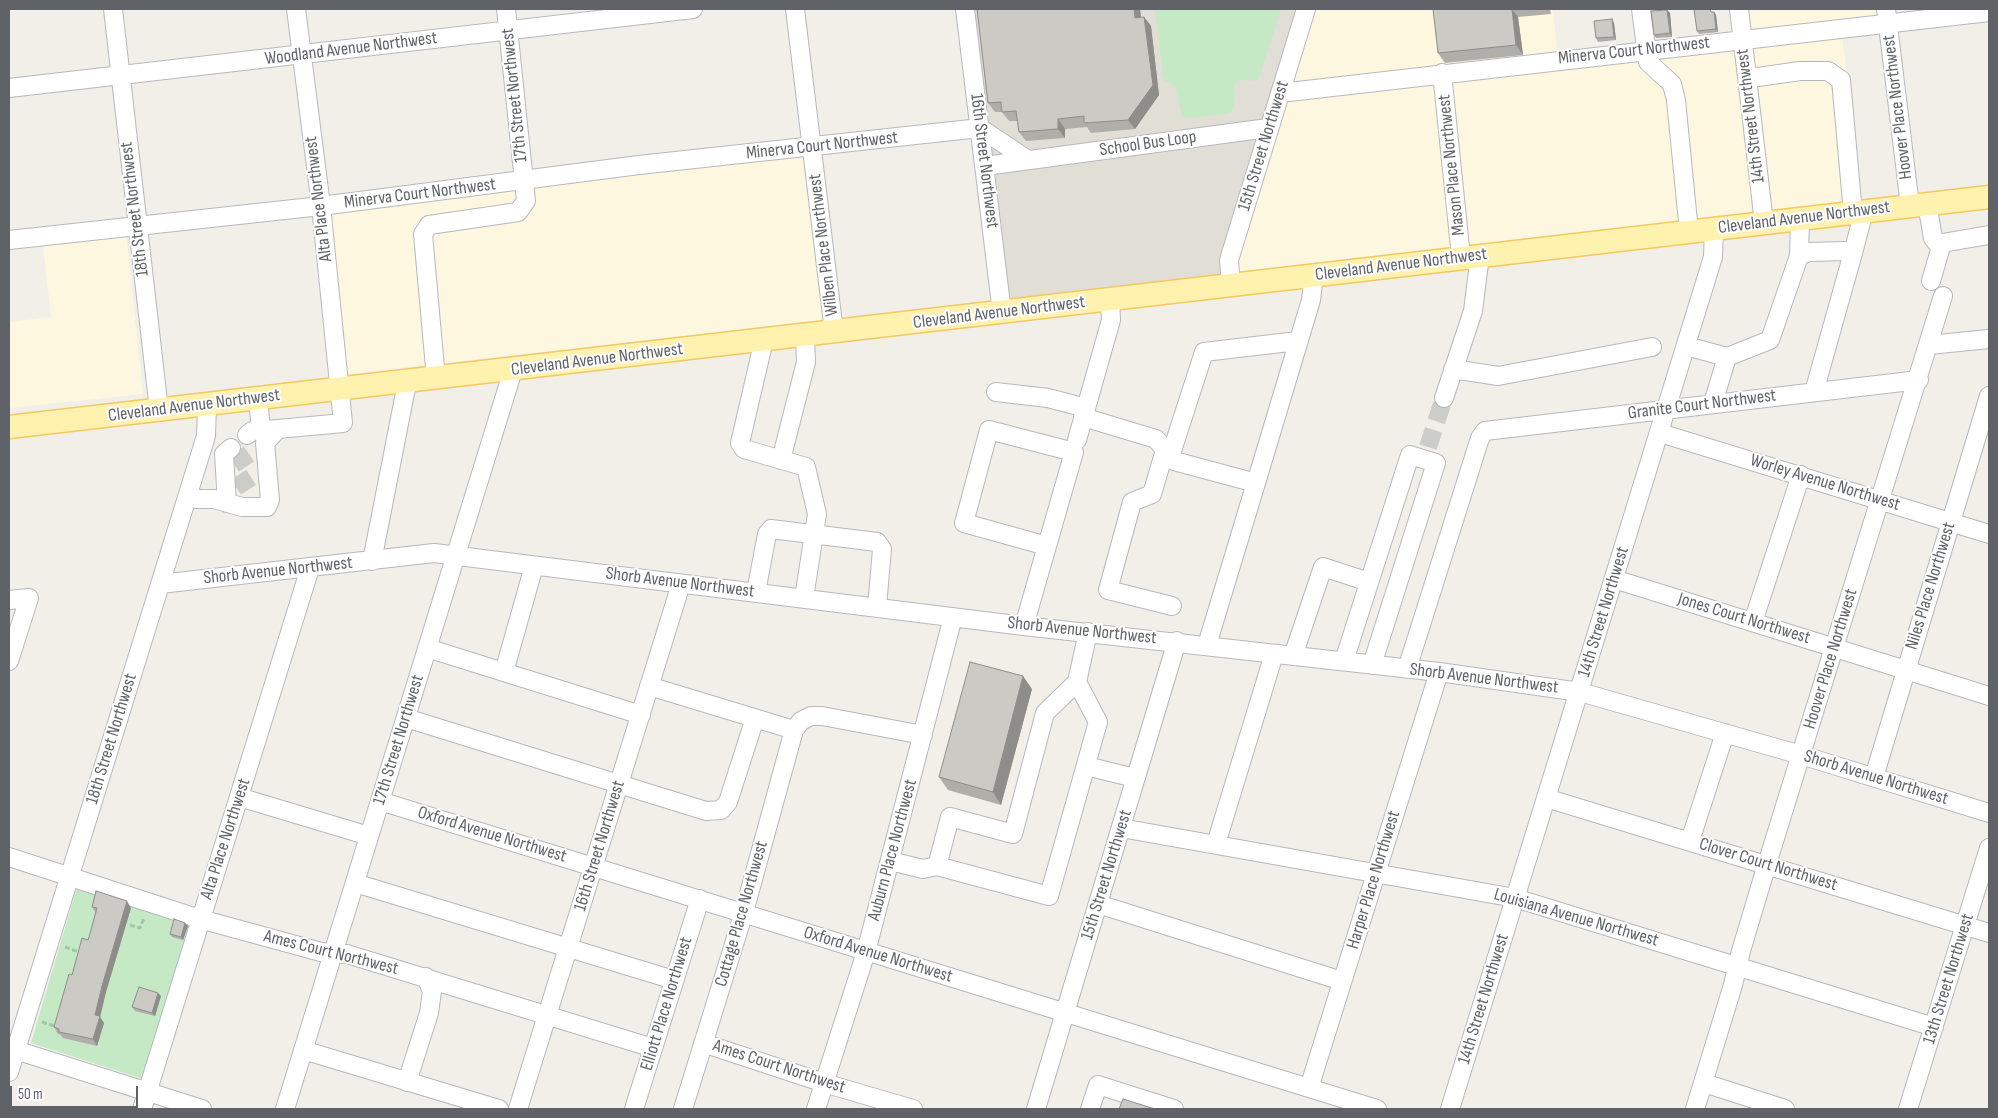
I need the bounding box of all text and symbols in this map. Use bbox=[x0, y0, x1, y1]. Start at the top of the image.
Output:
street label: 17th Street Northwest bbox=[497, 27, 533, 163]
street label: Woodland Avenue Northwest bbox=[264, 28, 438, 70]
street label: Minerva Court Northwest bbox=[1557, 32, 1711, 70]
street label: Hoover Place Northwest bbox=[1878, 33, 1918, 181]
street label: 14th Street Northwest bbox=[1732, 48, 1770, 184]
street label: 15th Street Northwest bbox=[1234, 78, 1294, 214]
street label: 16th Street Northwest bbox=[965, 92, 1003, 230]
street label: Mason Place Northwest bbox=[1434, 93, 1470, 237]
street label: Minerva Court Northwest bbox=[745, 127, 899, 165]
street label: School Bus Loop bbox=[1098, 127, 1198, 161]
street label: Alta Place Northwest bbox=[301, 135, 337, 263]
street label: 18th Street Northwest bbox=[116, 140, 154, 278]
street label: Wilben Place Northwest bbox=[805, 173, 843, 317]
street label: Minerva Court Northwest bbox=[343, 174, 497, 214]
street label: Cleveland Avenue Northwest bbox=[1717, 197, 1891, 239]
street label: Cleveland Avenue Northwest bbox=[1314, 244, 1488, 286]
street label: Cleveland Avenue Northwest bbox=[912, 292, 1086, 334]
street label: Cleveland Avenue Northwest bbox=[510, 339, 684, 381]
street label: Cleveland Avenue Northwest bbox=[107, 385, 281, 427]
street label: Granite Court Northwest bbox=[1627, 385, 1777, 425]
street label: Worley Avenue Northwest bbox=[1747, 450, 1903, 516]
street label: Niles Place Northwest bbox=[1901, 520, 1961, 652]
street label: 14th Street Northwest bbox=[1574, 544, 1634, 680]
street label: Shorb Avenue Northwest bbox=[202, 552, 354, 590]
street label: Shorb Avenue Northwest bbox=[604, 563, 756, 603]
street label: Hoover Place Northwest bbox=[1799, 586, 1863, 732]
street label: Jones Court Northwest bbox=[1675, 589, 1813, 649]
street label: Shorb Avenue Northwest bbox=[1006, 612, 1158, 650]
street label: Shorb Avenue Northwest bbox=[1408, 659, 1560, 699]
street label: 18th Street Northwest bbox=[82, 671, 142, 807]
street label: 17th Street Northwest bbox=[369, 672, 429, 808]
street label: Shorb Avenue Northwest bbox=[1801, 746, 1951, 810]
street label: Alta Place Northwest bbox=[196, 776, 256, 902]
street label: Auburn Place Northwest bbox=[864, 777, 922, 923]
street label: 16th Street Northwest bbox=[570, 778, 630, 914]
street label: Oxford Avenue Northwest bbox=[415, 802, 569, 868]
street label: 15th Street Northwest bbox=[1077, 807, 1137, 943]
street label: Harper Place Northwest bbox=[1343, 808, 1405, 952]
street label: Clover Court Northwest bbox=[1696, 834, 1840, 896]
street label: Cottage Place Northwest bbox=[711, 839, 773, 989]
street label: Louisiana Avenue Northwest bbox=[1491, 884, 1661, 952]
street label: 13th Street Northwest bbox=[1919, 911, 1979, 1047]
street label: Oxford Avenue Northwest bbox=[801, 922, 955, 988]
street label: Ames Court Northwest bbox=[261, 926, 401, 980]
street label: 14th Street Northwest bbox=[1454, 931, 1514, 1067]
street label: Elliott Place Northwest bbox=[636, 935, 698, 1073]
street label: Ames Court Northwest bbox=[710, 1035, 848, 1099]
scale bar bbox=[12, 1076, 140, 1108]
text: 50 m bbox=[18, 1085, 43, 1104]

